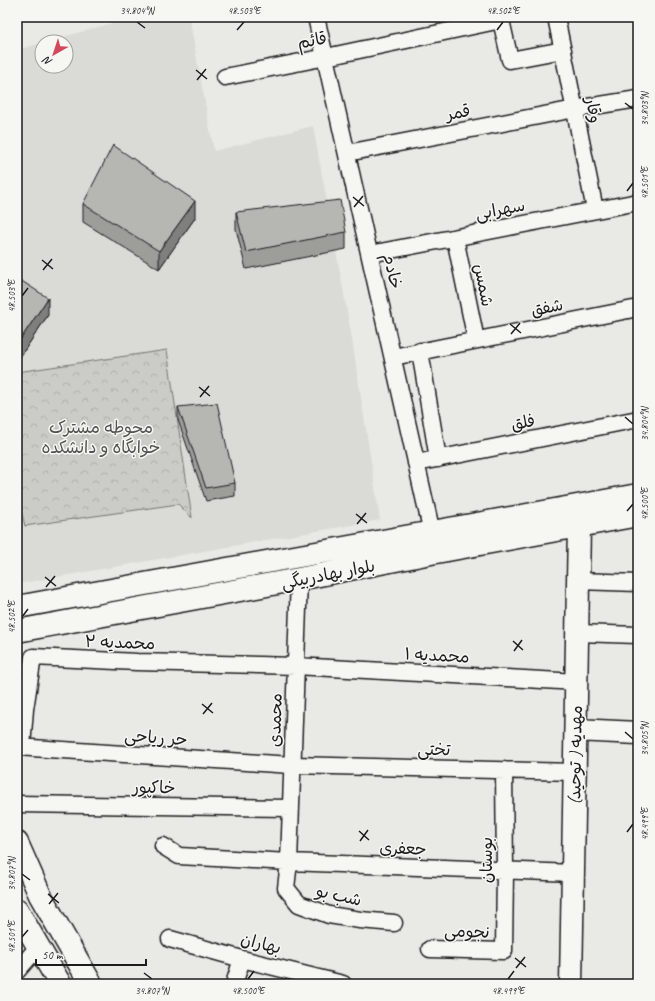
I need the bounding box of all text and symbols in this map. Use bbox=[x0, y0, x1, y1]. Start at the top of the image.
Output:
text: 34.804°N bbox=[120, 4, 156, 17]
text: 48.503°E bbox=[228, 4, 262, 17]
text: 48.502°E bbox=[487, 4, 521, 17]
street label: قائم bbox=[296, 27, 329, 56]
north arrow bbox=[34, 34, 74, 74]
text: N bbox=[39, 53, 55, 69]
text: 34.803°N bbox=[638, 90, 651, 126]
street label: وقار bbox=[580, 93, 606, 125]
street label: قمر bbox=[442, 100, 472, 126]
text: 48.501°E bbox=[638, 165, 651, 199]
street label: سهرابی bbox=[473, 194, 527, 225]
street label: خادم bbox=[375, 251, 407, 292]
street label: شمس bbox=[469, 262, 498, 308]
text: 48.503°E bbox=[5, 278, 18, 312]
street label: شفق bbox=[529, 294, 565, 321]
text: 34.804°N bbox=[638, 405, 651, 441]
street label: فلق bbox=[509, 410, 537, 435]
park label: محوطه مشترک خوابگاه و دانشکده bbox=[42, 417, 160, 458]
text: 48.500°E bbox=[638, 486, 651, 520]
street label: بلوار بهادربیگی bbox=[279, 555, 377, 594]
text: 48.502°E bbox=[5, 599, 18, 633]
street label: محمدیه ۲ bbox=[84, 631, 156, 654]
street label: محمدیه ۱ bbox=[404, 643, 470, 668]
street label: محمدی bbox=[264, 693, 287, 747]
street label: مهدیه ( توحید) bbox=[564, 705, 587, 805]
text: 34.805°N bbox=[638, 720, 651, 756]
street label: حر ریاحی bbox=[124, 725, 188, 750]
street label: تختی bbox=[417, 739, 452, 760]
street label: خاکپور bbox=[130, 777, 176, 799]
text: 48.499°E bbox=[638, 806, 651, 840]
street label: جعفری bbox=[379, 837, 427, 860]
street label: بوستان bbox=[476, 837, 497, 883]
text: 34.807°N bbox=[5, 855, 18, 891]
street label: شب بو bbox=[312, 880, 364, 911]
text: 48.501°E bbox=[5, 919, 18, 953]
street label: نجومی bbox=[444, 920, 490, 943]
street label: بهاران bbox=[238, 928, 283, 959]
scale bar bbox=[36, 941, 146, 967]
text: 50 m bbox=[42, 947, 64, 963]
text: 34.807°N bbox=[135, 984, 171, 997]
text: 48.500°E bbox=[232, 984, 266, 997]
text: 48.499°E bbox=[492, 984, 526, 997]

